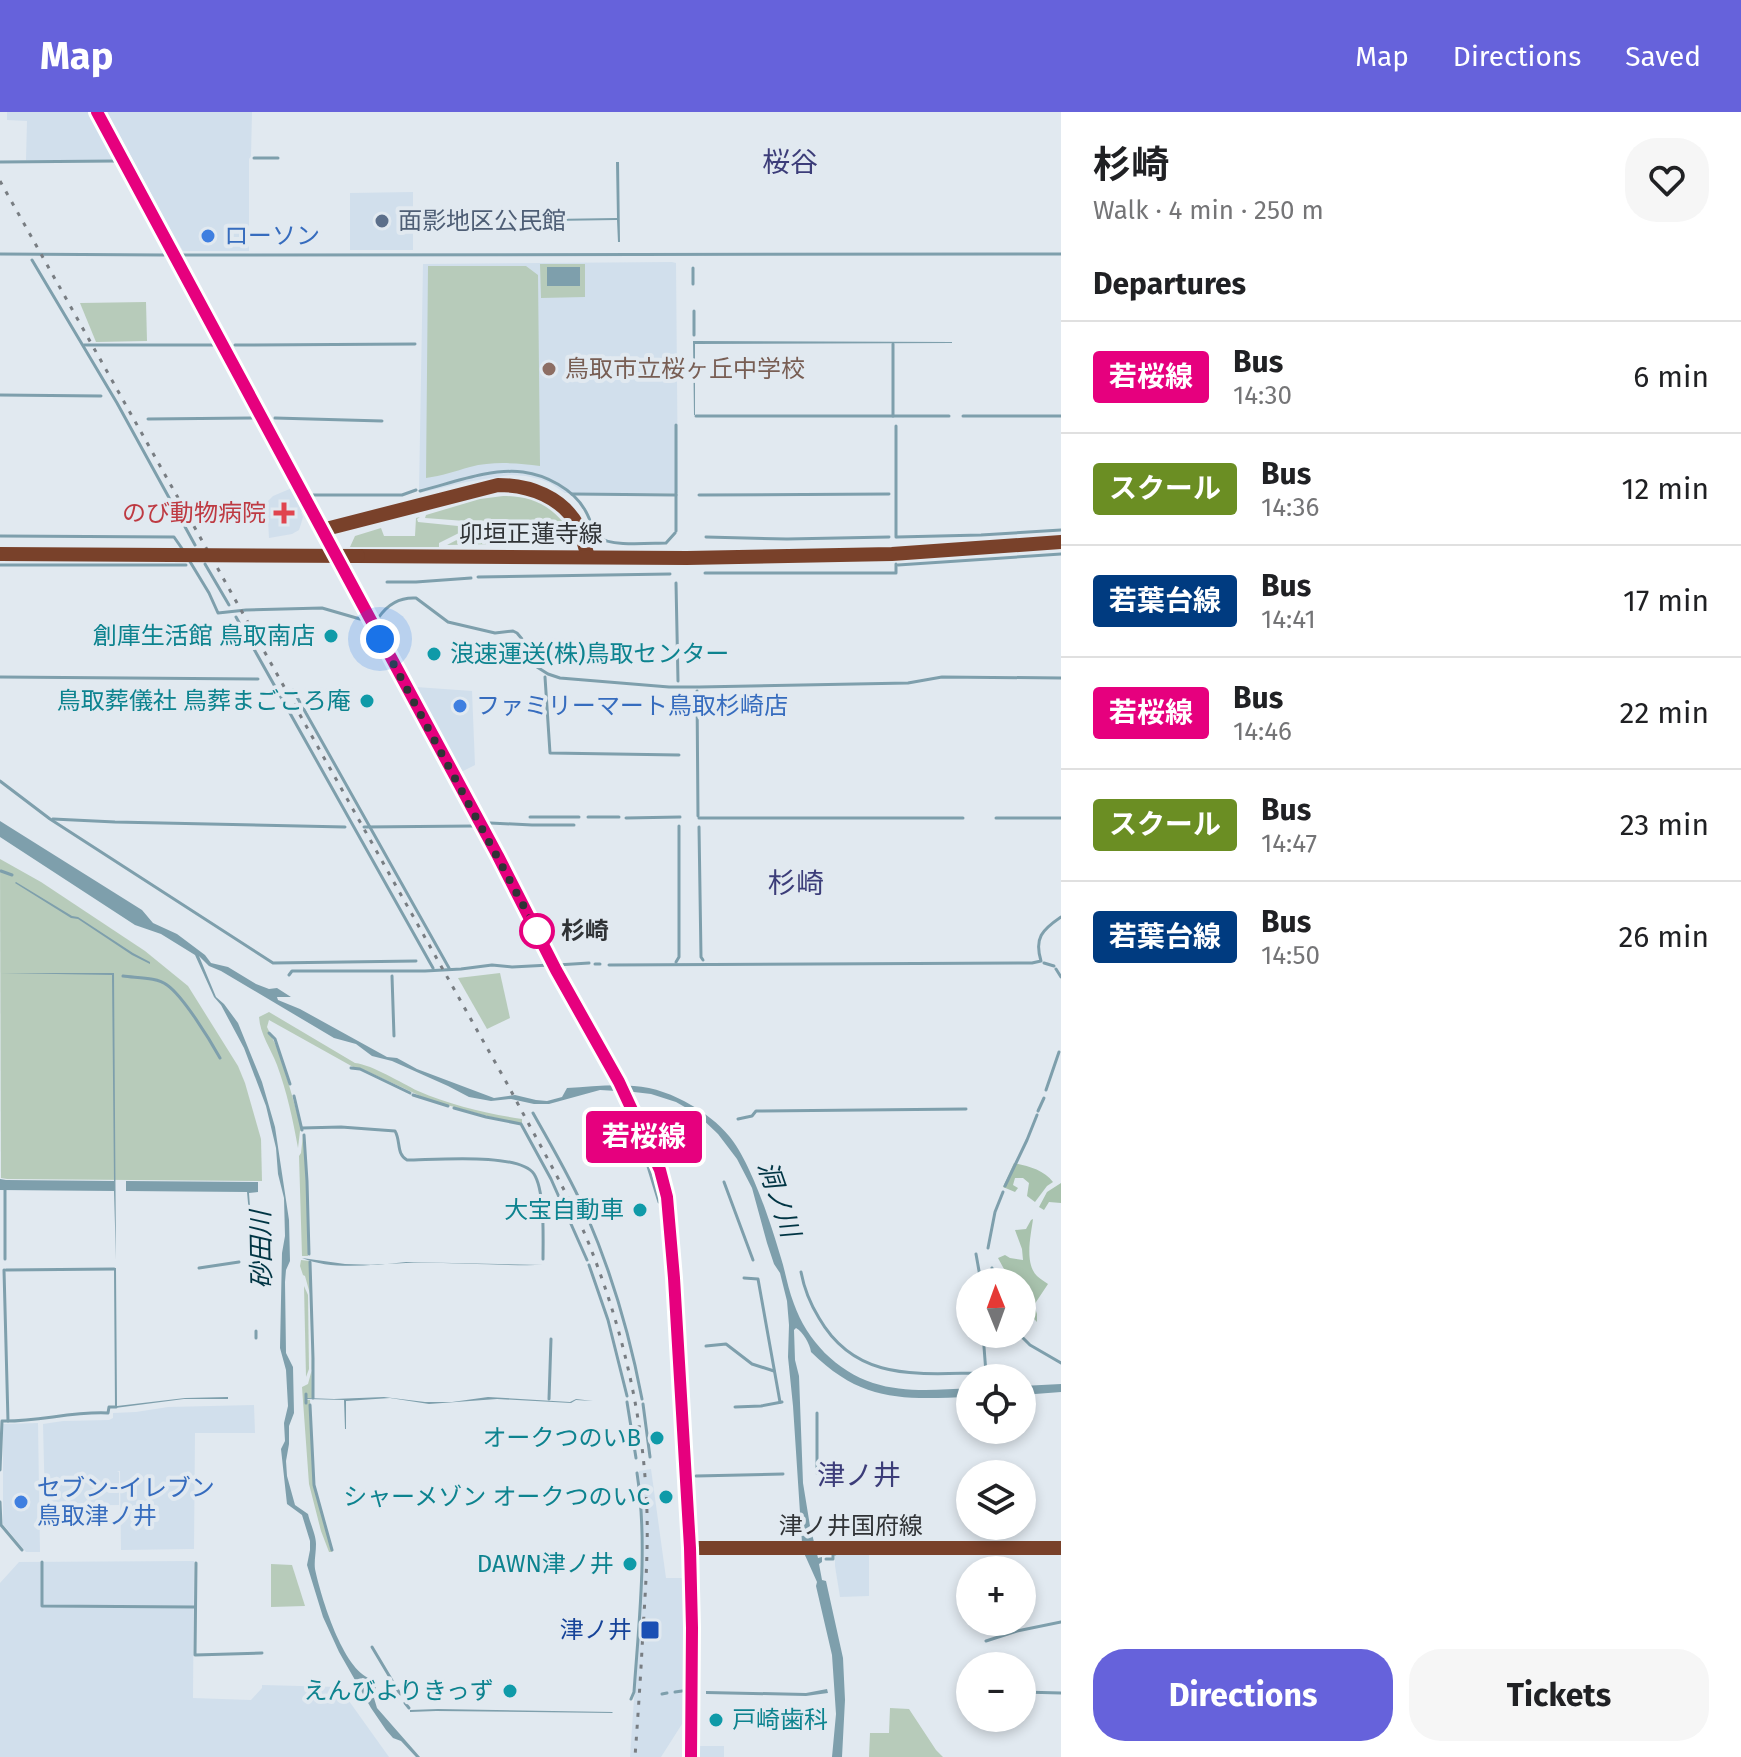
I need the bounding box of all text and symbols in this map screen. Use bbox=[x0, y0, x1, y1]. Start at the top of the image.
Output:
text: Map bbox=[40, 33, 113, 79]
text: Map bbox=[1355, 40, 1409, 73]
text: Directions bbox=[1453, 40, 1581, 73]
text: Saved bbox=[1625, 40, 1701, 73]
button: heart bbox=[1625, 138, 1709, 222]
text: 杉崎 bbox=[1093, 142, 1169, 188]
district label: 桜谷 bbox=[762, 146, 818, 179]
text: Walk · 4 min · 250 m bbox=[1093, 195, 1324, 226]
place label: 面影地区公民館 bbox=[398, 207, 566, 235]
marker: 面影地区公民館 bbox=[373, 212, 391, 230]
place label: ローソン bbox=[224, 222, 320, 250]
marker: ローソン bbox=[199, 227, 217, 245]
text: Departures bbox=[1093, 266, 1246, 302]
text: Bus bbox=[1233, 344, 1283, 380]
place label: 鳥取市立桜ヶ丘中学校 bbox=[565, 355, 805, 383]
text: 6 min bbox=[1633, 359, 1709, 395]
marker: 鳥取市立桜ヶ丘中学校 bbox=[540, 360, 558, 378]
text: 若桜線 bbox=[1109, 360, 1193, 393]
text: 14:30 bbox=[1233, 380, 1292, 411]
text: Bus bbox=[1261, 456, 1311, 492]
text: 12 min bbox=[1621, 471, 1709, 507]
text: スクール bbox=[1109, 472, 1221, 505]
text: 14:36 bbox=[1261, 492, 1319, 523]
place label: のび動物病院 bbox=[122, 499, 266, 527]
marker: のび動物病院 bbox=[273, 502, 295, 524]
street label: 卯垣正蓮寺線 bbox=[459, 520, 603, 548]
text: Bus bbox=[1261, 568, 1311, 604]
text: 17 min bbox=[1623, 583, 1709, 619]
text: 若葉台線 bbox=[1109, 584, 1221, 617]
text: 14:41 bbox=[1261, 604, 1316, 635]
your location bbox=[360, 619, 400, 659]
place label: 創庫生活館 鳥取南店 bbox=[93, 622, 315, 650]
marker: 創庫生活館 鳥取南店 bbox=[322, 627, 340, 645]
place label: 浪速運送(株)鳥取センター bbox=[450, 640, 730, 668]
marker: 浪速運送(株)鳥取センター bbox=[425, 645, 443, 663]
text: Bus bbox=[1233, 680, 1283, 716]
place label: 鳥取葬儀社 鳥葬まごころ庵 bbox=[57, 687, 351, 715]
marker: 鳥取葬儀社 鳥葬まごころ庵 bbox=[358, 692, 376, 710]
place label: ファミリーマート鳥取杉崎店 bbox=[476, 692, 788, 720]
text: 22 min bbox=[1620, 695, 1709, 731]
text: 若桜線 bbox=[1109, 696, 1193, 729]
marker: ファミリーマート鳥取杉崎店 bbox=[451, 697, 469, 715]
text: 14:46 bbox=[1233, 716, 1292, 747]
text: Bus bbox=[1261, 792, 1311, 828]
text: 23 min bbox=[1620, 807, 1709, 843]
text: スクール bbox=[1109, 808, 1221, 841]
text: 14:47 bbox=[1261, 828, 1317, 859]
district label: 杉崎 bbox=[768, 867, 824, 900]
text: Bus bbox=[1261, 904, 1311, 940]
marker: 杉崎 bbox=[520, 914, 554, 948]
place label: 杉崎 bbox=[561, 917, 609, 945]
text: 26 min bbox=[1618, 919, 1709, 955]
text: 若葉台線 bbox=[1109, 920, 1221, 953]
text: 14:50 bbox=[1261, 940, 1320, 971]
line badge: 若桜線 bbox=[598, 1111, 690, 1163]
text: 若桜線 bbox=[602, 1120, 686, 1153]
water label: 洞ノ川 bbox=[751, 1157, 807, 1244]
place label: 大宝自動車 bbox=[504, 1196, 624, 1224]
marker: 大宝自動車 bbox=[631, 1201, 649, 1219]
water label: 砂田川 bbox=[245, 1208, 278, 1289]
north arrow bbox=[956, 1268, 1036, 1348]
map controls bbox=[956, 1268, 1036, 1732]
button: locate bbox=[956, 1364, 1036, 1444]
place label: オークつのいB bbox=[482, 1424, 641, 1452]
marker: オークつのいB bbox=[648, 1429, 666, 1447]
district label: 津ノ井 bbox=[817, 1459, 901, 1492]
button: layers bbox=[956, 1460, 1036, 1540]
place label: セブン-イレブン 鳥取津ノ井 bbox=[37, 1474, 215, 1530]
place label: シャーメゾン オークつのいC bbox=[343, 1483, 650, 1511]
marker: シャーメゾン オークつのいC bbox=[657, 1488, 675, 1506]
marker: セブン-イレブン 鳥取津ノ井 bbox=[12, 1493, 30, 1511]
street label: 津ノ井国府線 bbox=[779, 1512, 923, 1540]
place label: DAWN津ノ井 bbox=[477, 1550, 614, 1578]
marker: DAWN津ノ井 bbox=[621, 1555, 639, 1573]
button: + bbox=[956, 1556, 1036, 1636]
place label: 津ノ井 bbox=[560, 1616, 632, 1644]
marker: 津ノ井 bbox=[639, 1619, 661, 1641]
button: Directions bbox=[1093, 1649, 1393, 1741]
button: Tickets bbox=[1409, 1649, 1709, 1741]
button: − bbox=[956, 1652, 1036, 1732]
place label: えんびよりきっず bbox=[303, 1677, 494, 1705]
marker: えんびよりきっず bbox=[501, 1682, 519, 1700]
place label: 戸崎歯科 bbox=[732, 1706, 828, 1734]
marker: 戸崎歯科 bbox=[707, 1711, 725, 1729]

